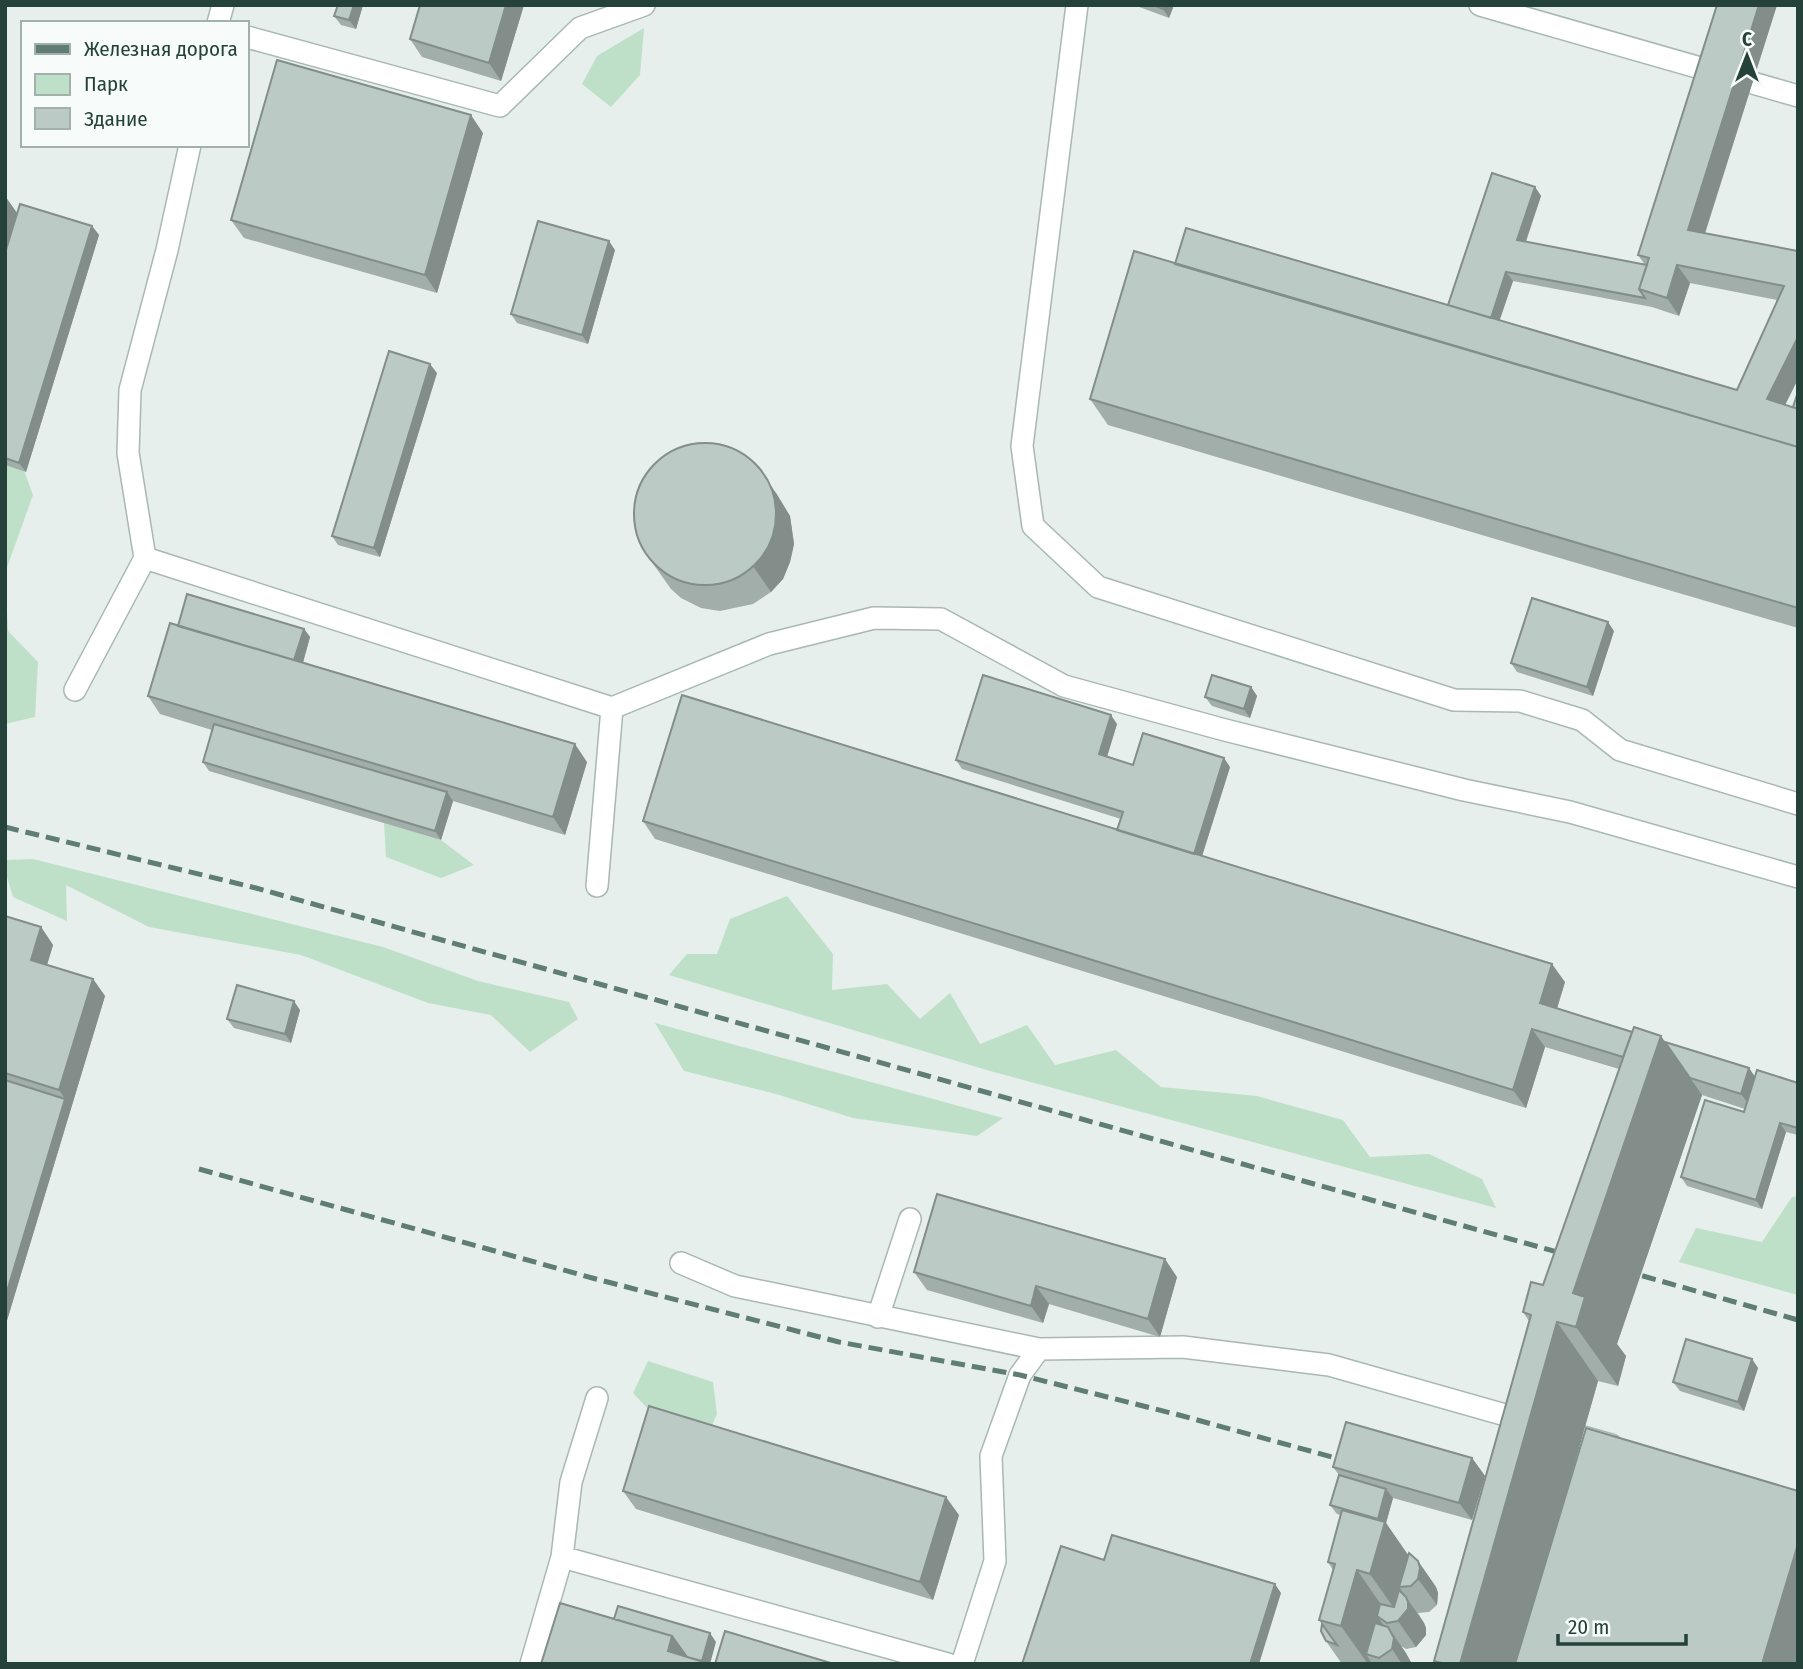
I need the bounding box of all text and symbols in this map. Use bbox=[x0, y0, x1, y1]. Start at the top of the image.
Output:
legend bbox=[21, 21, 248, 147]
north arrow bbox=[1712, 21, 1782, 91]
text: С bbox=[1742, 28, 1752, 51]
text: Железная дорога bbox=[84, 36, 238, 62]
text: Парк bbox=[84, 71, 128, 97]
text: Здание bbox=[84, 106, 148, 132]
scale bar bbox=[1558, 1602, 1686, 1646]
text: 20 m bbox=[1568, 1614, 1609, 1640]

